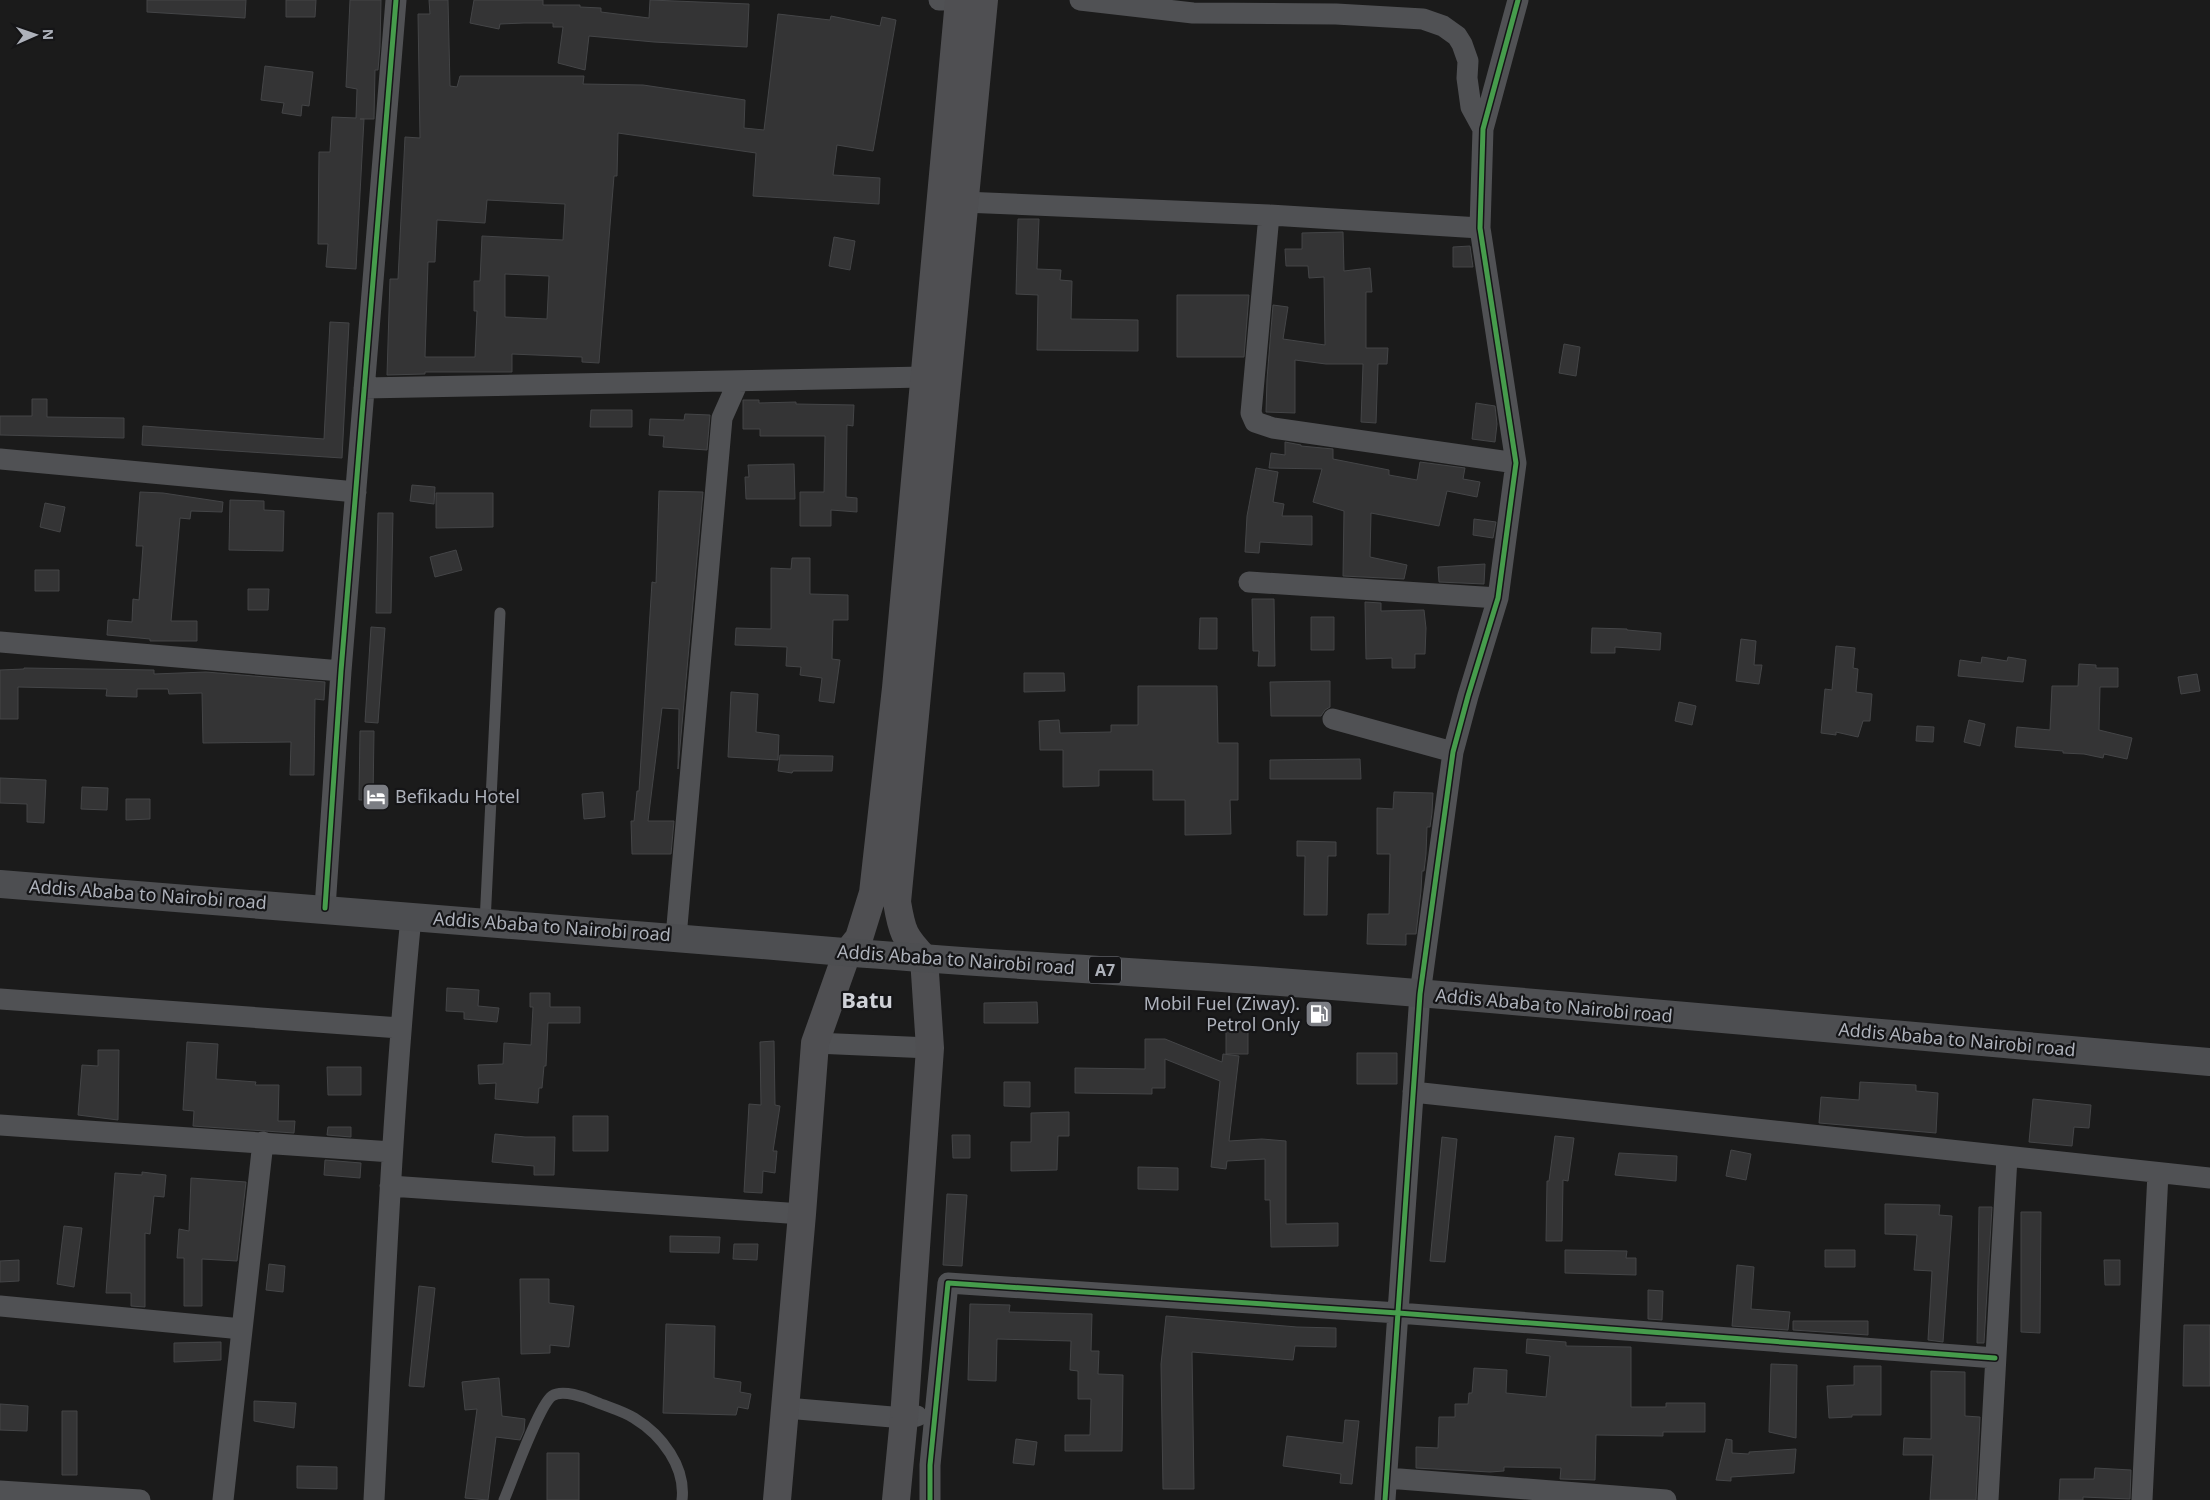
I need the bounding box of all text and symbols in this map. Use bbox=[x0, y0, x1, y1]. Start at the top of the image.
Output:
north arrow bbox=[10, 10, 60, 60]
text: N bbox=[39, 29, 58, 41]
hotel icon: Befikadu Hotel bbox=[361, 782, 391, 812]
place label: Befikadu Hotel bbox=[395, 784, 520, 808]
street label: Addis Ababa to Nairobi road bbox=[28, 874, 268, 914]
street label: Addis Ababa to Nairobi road bbox=[432, 906, 672, 946]
street label: Addis Ababa to Nairobi road bbox=[836, 939, 1076, 979]
road number: A7 bbox=[1089, 956, 1121, 984]
street label: Addis Ababa to Nairobi road bbox=[1434, 983, 1674, 1027]
district label: Batu bbox=[841, 984, 893, 1014]
place label: Mobil Fuel (Ziway). Petrol Only bbox=[1144, 991, 1301, 1036]
fuel station icon: Mobil Fuel (Ziway). Petrol Only bbox=[1304, 999, 1334, 1029]
street label: Addis Ababa to Nairobi road bbox=[1837, 1017, 2077, 1061]

